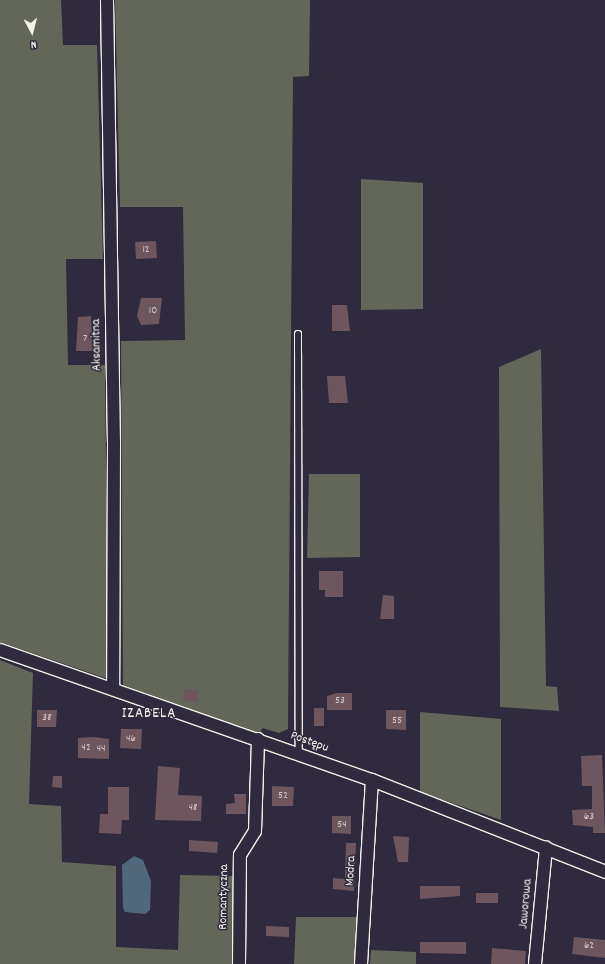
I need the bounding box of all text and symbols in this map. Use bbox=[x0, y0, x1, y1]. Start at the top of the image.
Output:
north arrow bbox=[12, 12, 52, 52]
text: N bbox=[30, 36, 37, 52]
house number: 12 bbox=[142, 243, 150, 257]
house number: 10 bbox=[149, 304, 157, 318]
street label: Aksamitna bbox=[90, 319, 106, 371]
house number: 7 bbox=[83, 332, 87, 346]
house number: 53 bbox=[335, 694, 345, 708]
district label: IZABELA bbox=[122, 706, 176, 724]
house number: 38 bbox=[42, 711, 52, 725]
house number: 55 bbox=[392, 714, 402, 728]
street label: Postępu bbox=[288, 729, 330, 757]
house number: 46 bbox=[126, 732, 136, 746]
house number: 42 bbox=[81, 741, 91, 755]
house number: 44 bbox=[96, 742, 106, 756]
house number: 52 bbox=[278, 789, 288, 803]
house number: 48 bbox=[189, 801, 197, 815]
house number: 63 bbox=[584, 810, 594, 824]
house number: 54 bbox=[337, 818, 347, 832]
street label: Modra bbox=[343, 855, 361, 887]
street label: Romantyczna bbox=[217, 864, 233, 930]
street label: Jaworowa bbox=[517, 878, 537, 930]
house number: 62 bbox=[584, 939, 594, 953]

